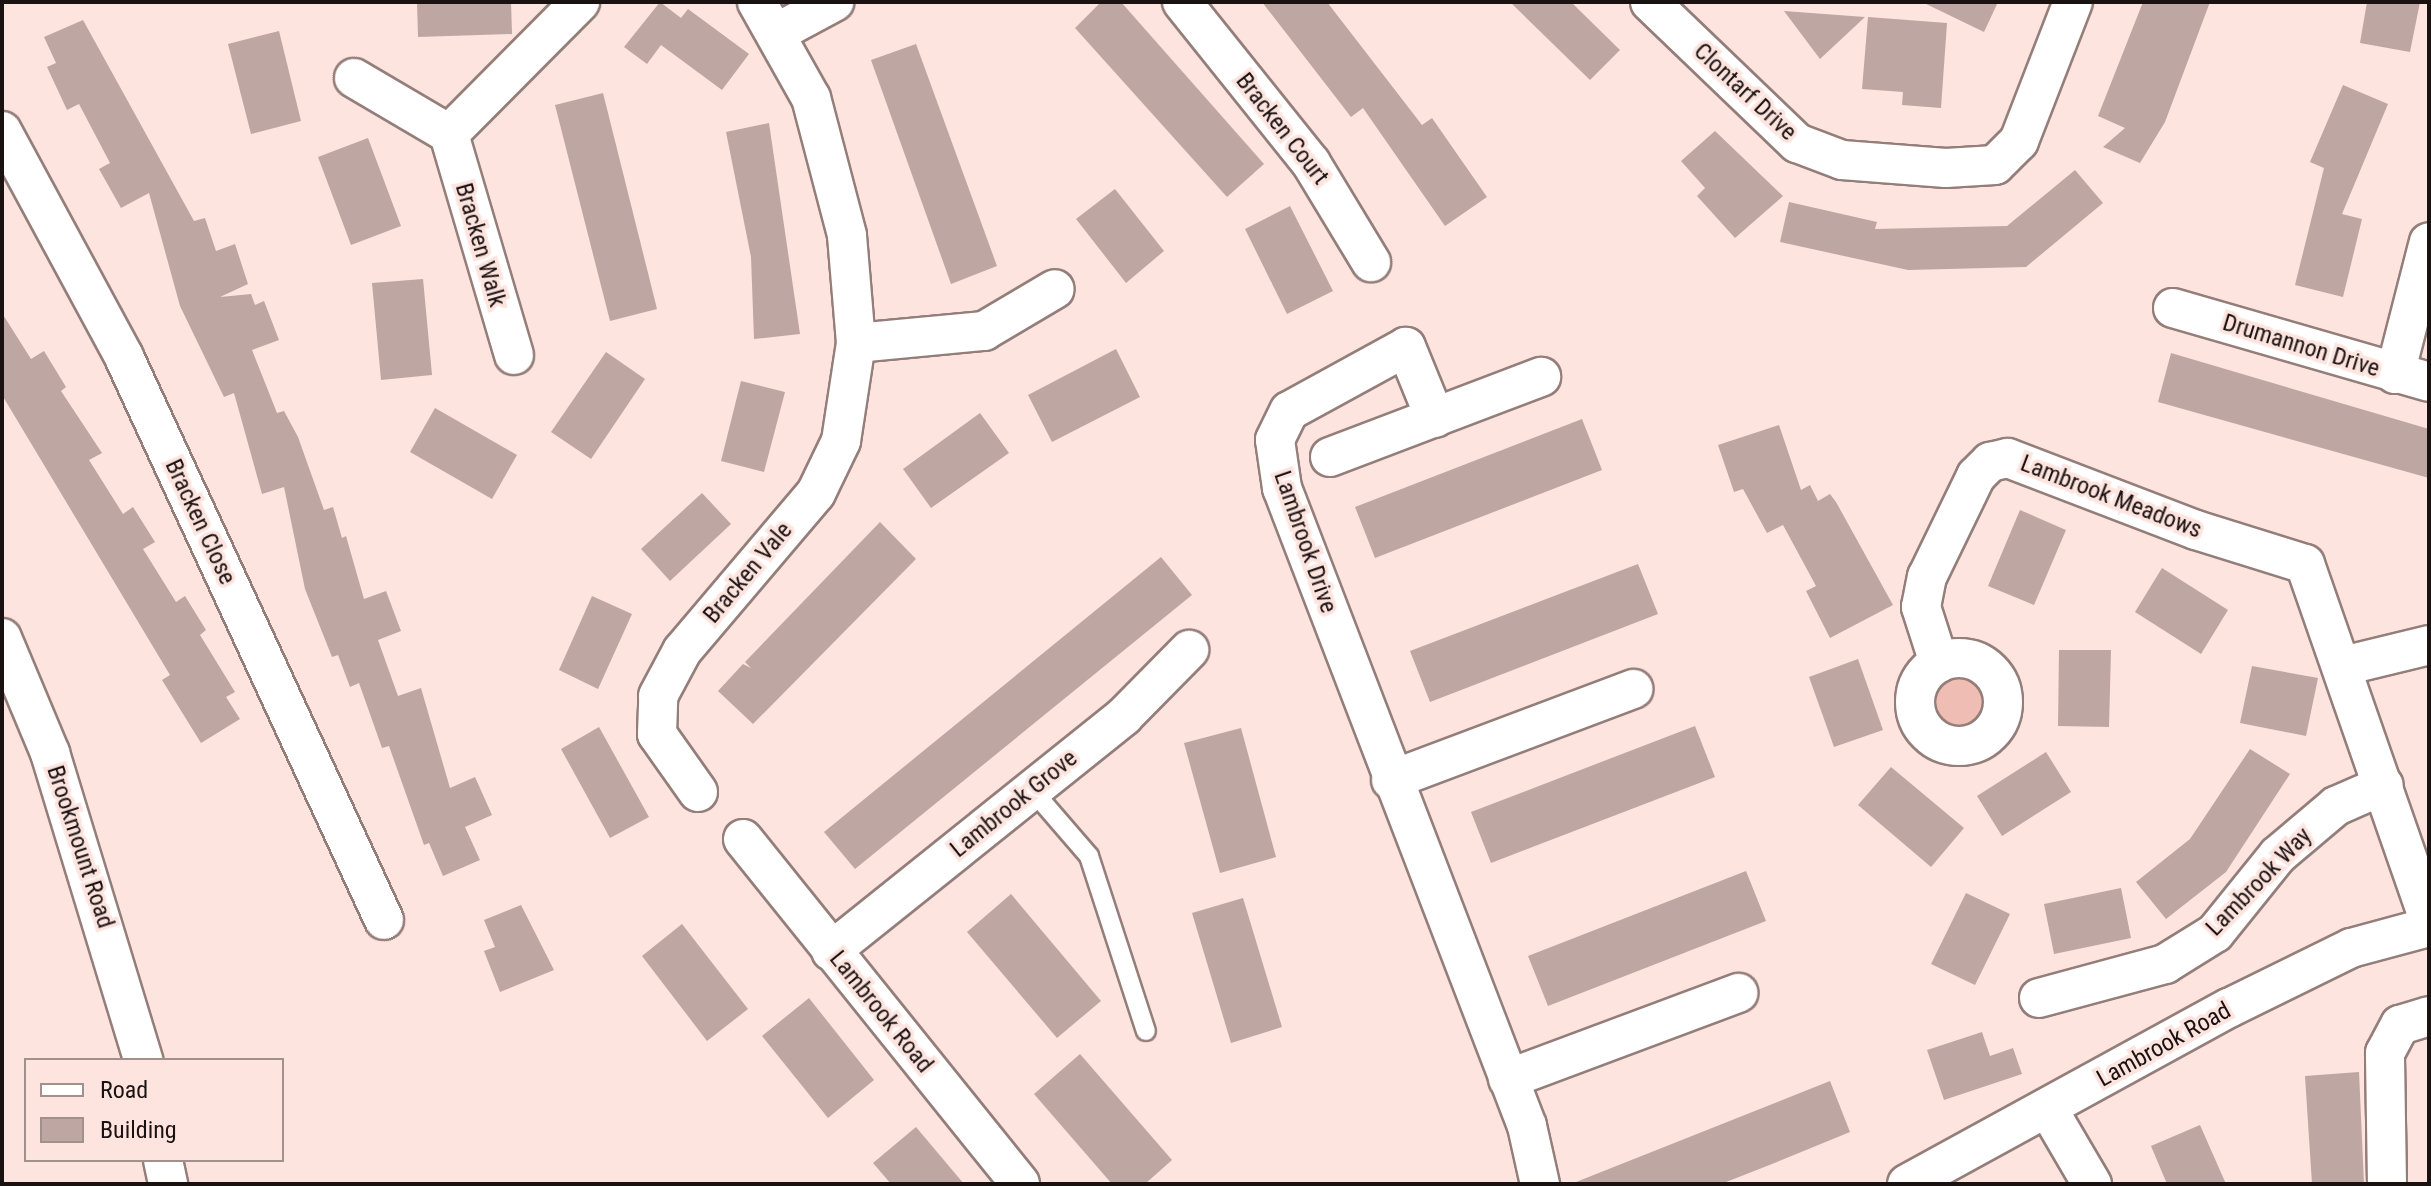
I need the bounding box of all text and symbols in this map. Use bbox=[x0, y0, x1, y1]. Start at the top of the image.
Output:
street label: Clontarf Drive bbox=[1688, 37, 1802, 147]
street label: Bracken Court bbox=[1229, 67, 1335, 191]
street label: Bracken Walk bbox=[449, 180, 511, 310]
street label: Drumannon Drive bbox=[2219, 308, 2383, 384]
street label: Lambrook Meadows bbox=[2016, 449, 2206, 545]
street label: Bracken Close bbox=[158, 455, 242, 589]
street label: Lambrook Drive bbox=[1267, 467, 1343, 617]
street label: Bracken Vale bbox=[698, 517, 798, 629]
street label: Lambrook Grove bbox=[945, 744, 1083, 864]
street label: Brookmount Road bbox=[40, 762, 120, 932]
street label: Lambrook Way bbox=[2200, 822, 2318, 942]
street label: Lambrook Road bbox=[823, 945, 939, 1079]
street label: Lambrook Road bbox=[2092, 996, 2236, 1094]
legend bbox=[24, 1058, 284, 1162]
text: Road bbox=[100, 1076, 148, 1104]
text: Building bbox=[100, 1116, 177, 1144]

